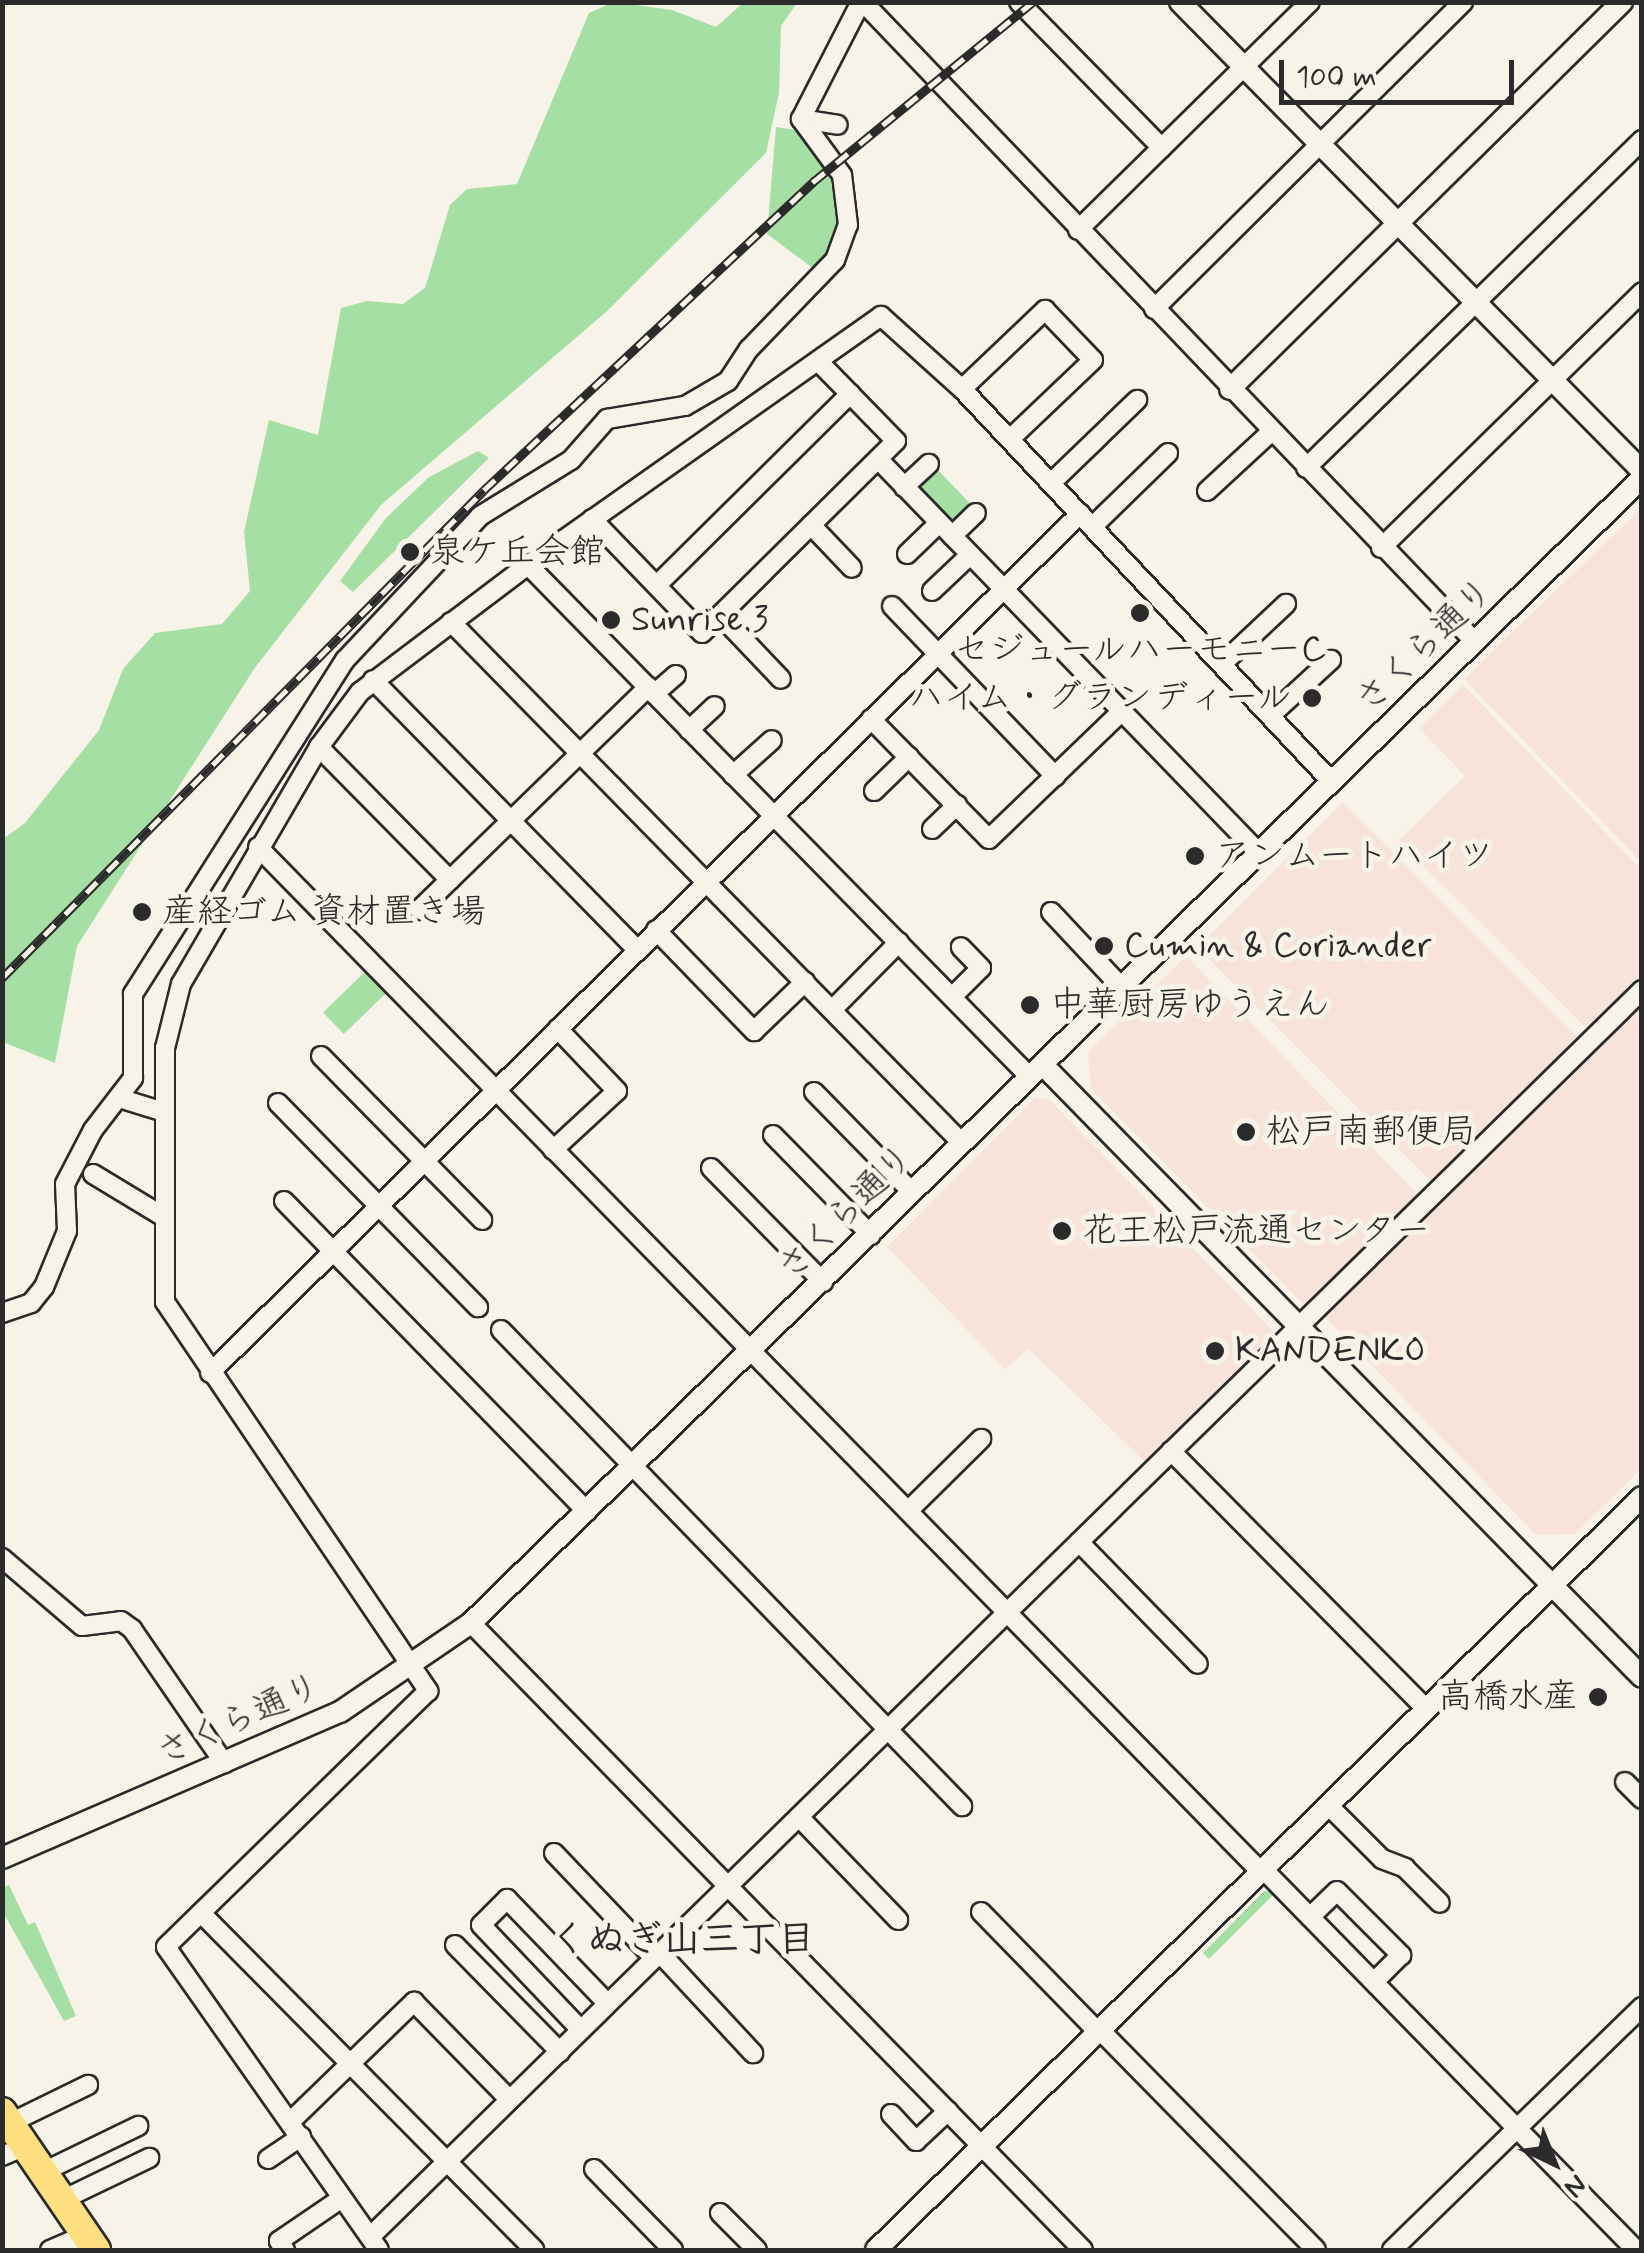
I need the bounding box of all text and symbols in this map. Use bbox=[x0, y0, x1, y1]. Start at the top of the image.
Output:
scale bar bbox=[1284, 40, 1519, 102]
text: 100 m bbox=[1296, 58, 1377, 97]
place label: 泉ケ丘会館 bbox=[430, 531, 605, 573]
marker: 泉ケ丘会館 bbox=[399, 541, 421, 563]
street label: さくら通り bbox=[1347, 570, 1503, 722]
place label: Sunrise 3 bbox=[631, 599, 768, 641]
marker: セジュールハーモニーC bbox=[1129, 602, 1151, 624]
marker: Sunrise 3 bbox=[600, 609, 622, 631]
place label: セジュールハーモニーC bbox=[953, 629, 1327, 671]
place label: ハイム・グランディール bbox=[907, 677, 1292, 719]
marker: ハイム・グランディール bbox=[1301, 687, 1323, 709]
place label: アンムートハイツ bbox=[1215, 835, 1494, 877]
marker: アンムートハイツ bbox=[1184, 845, 1206, 867]
place label: 産経ゴム 資材置き場 bbox=[162, 891, 486, 933]
marker: 産経ゴム 資材置き場 bbox=[131, 901, 153, 923]
place label: Cumin & Coriander bbox=[1124, 925, 1431, 967]
marker: Cumin & Coriander bbox=[1093, 935, 1115, 957]
place label: 中華厨房ゆうえん bbox=[1050, 984, 1330, 1026]
marker: 中華厨房ゆうえん bbox=[1019, 994, 1041, 1016]
place label: 松戸南郵便局 bbox=[1266, 1111, 1476, 1153]
marker: 松戸南郵便局 bbox=[1235, 1121, 1257, 1143]
street label: さくら通り bbox=[769, 1136, 923, 1290]
place label: 花王松戸流通センター bbox=[1082, 1210, 1432, 1252]
marker: 花王松戸流通センター bbox=[1051, 1220, 1073, 1242]
place label: KANDENKO bbox=[1235, 1330, 1425, 1372]
marker: KANDENKO bbox=[1204, 1340, 1226, 1362]
street label: さくら通り bbox=[151, 1665, 327, 1775]
place label: 高橋水産 bbox=[1438, 1676, 1578, 1718]
marker: 高橋水産 bbox=[1587, 1686, 1609, 1708]
district label: くぬぎ山三丁目 bbox=[549, 1918, 815, 1964]
north arrow bbox=[1504, 2113, 1604, 2213]
text: N bbox=[1555, 2165, 1594, 2205]

